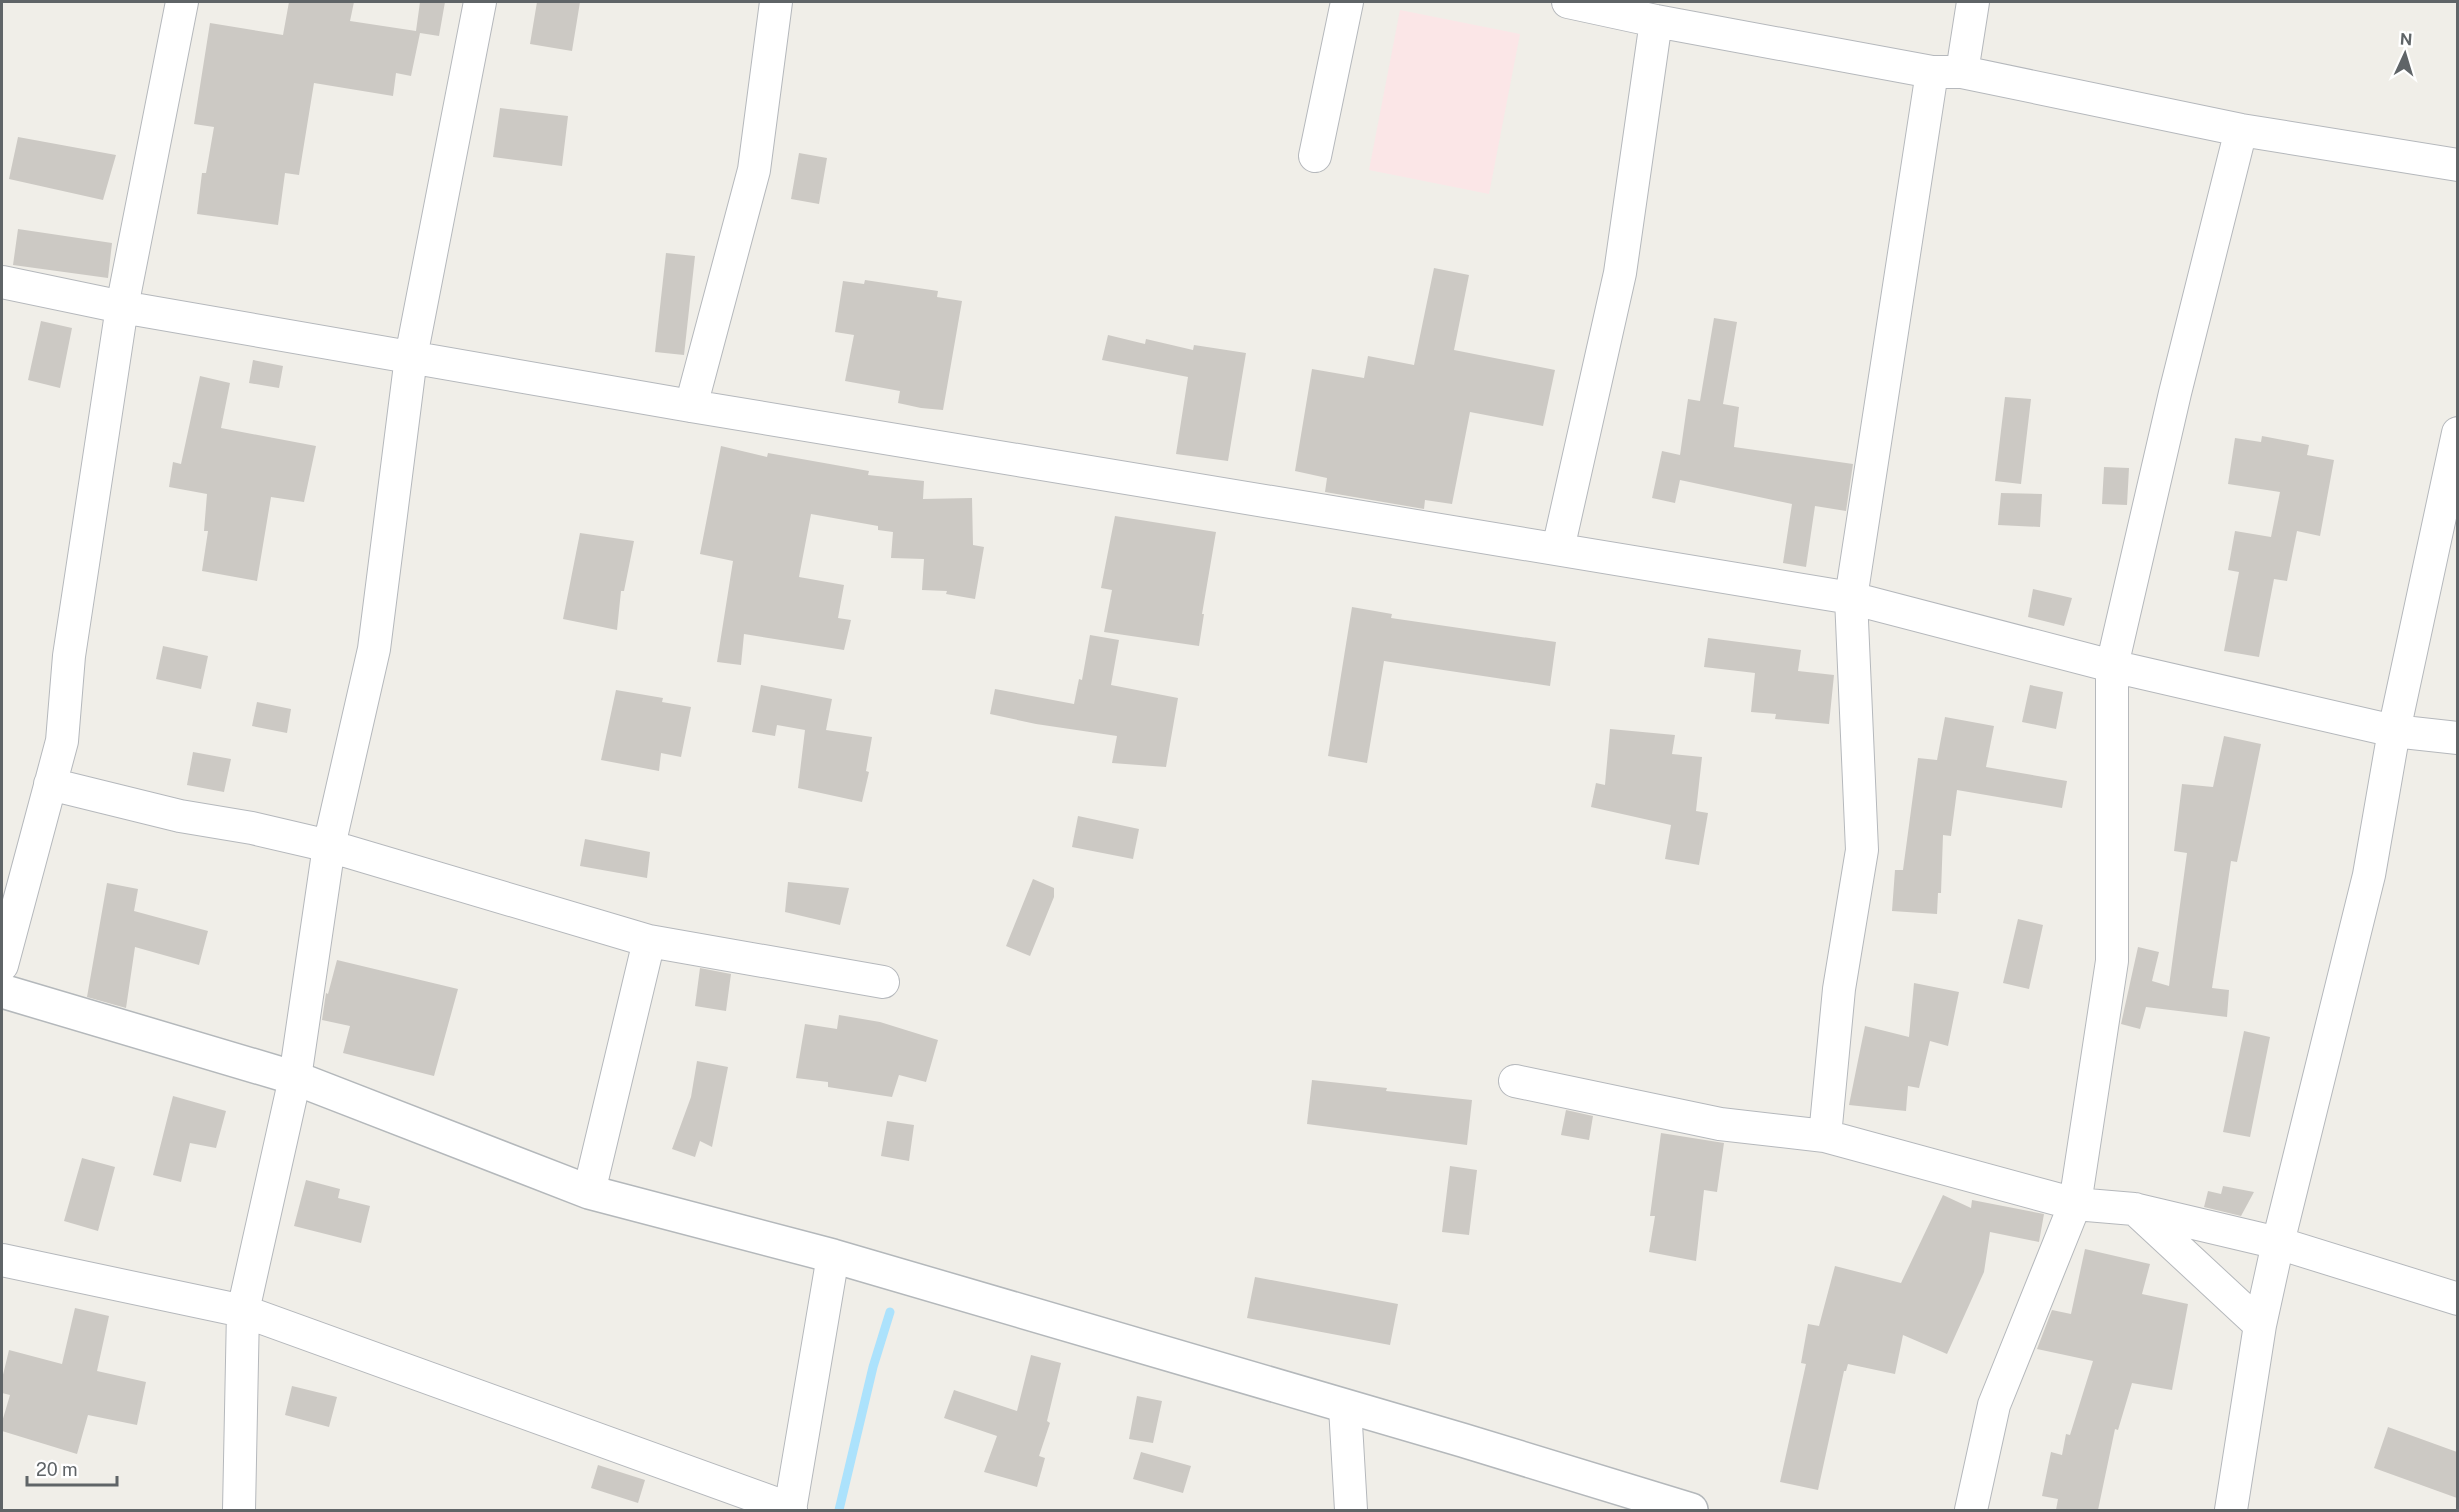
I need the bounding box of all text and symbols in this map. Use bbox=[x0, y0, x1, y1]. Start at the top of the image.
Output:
north arrow bbox=[2375, 24, 2435, 84]
text: N bbox=[2399, 30, 2413, 49]
scale bar bbox=[27, 1449, 117, 1487]
text: 20 m bbox=[36, 1459, 78, 1480]

